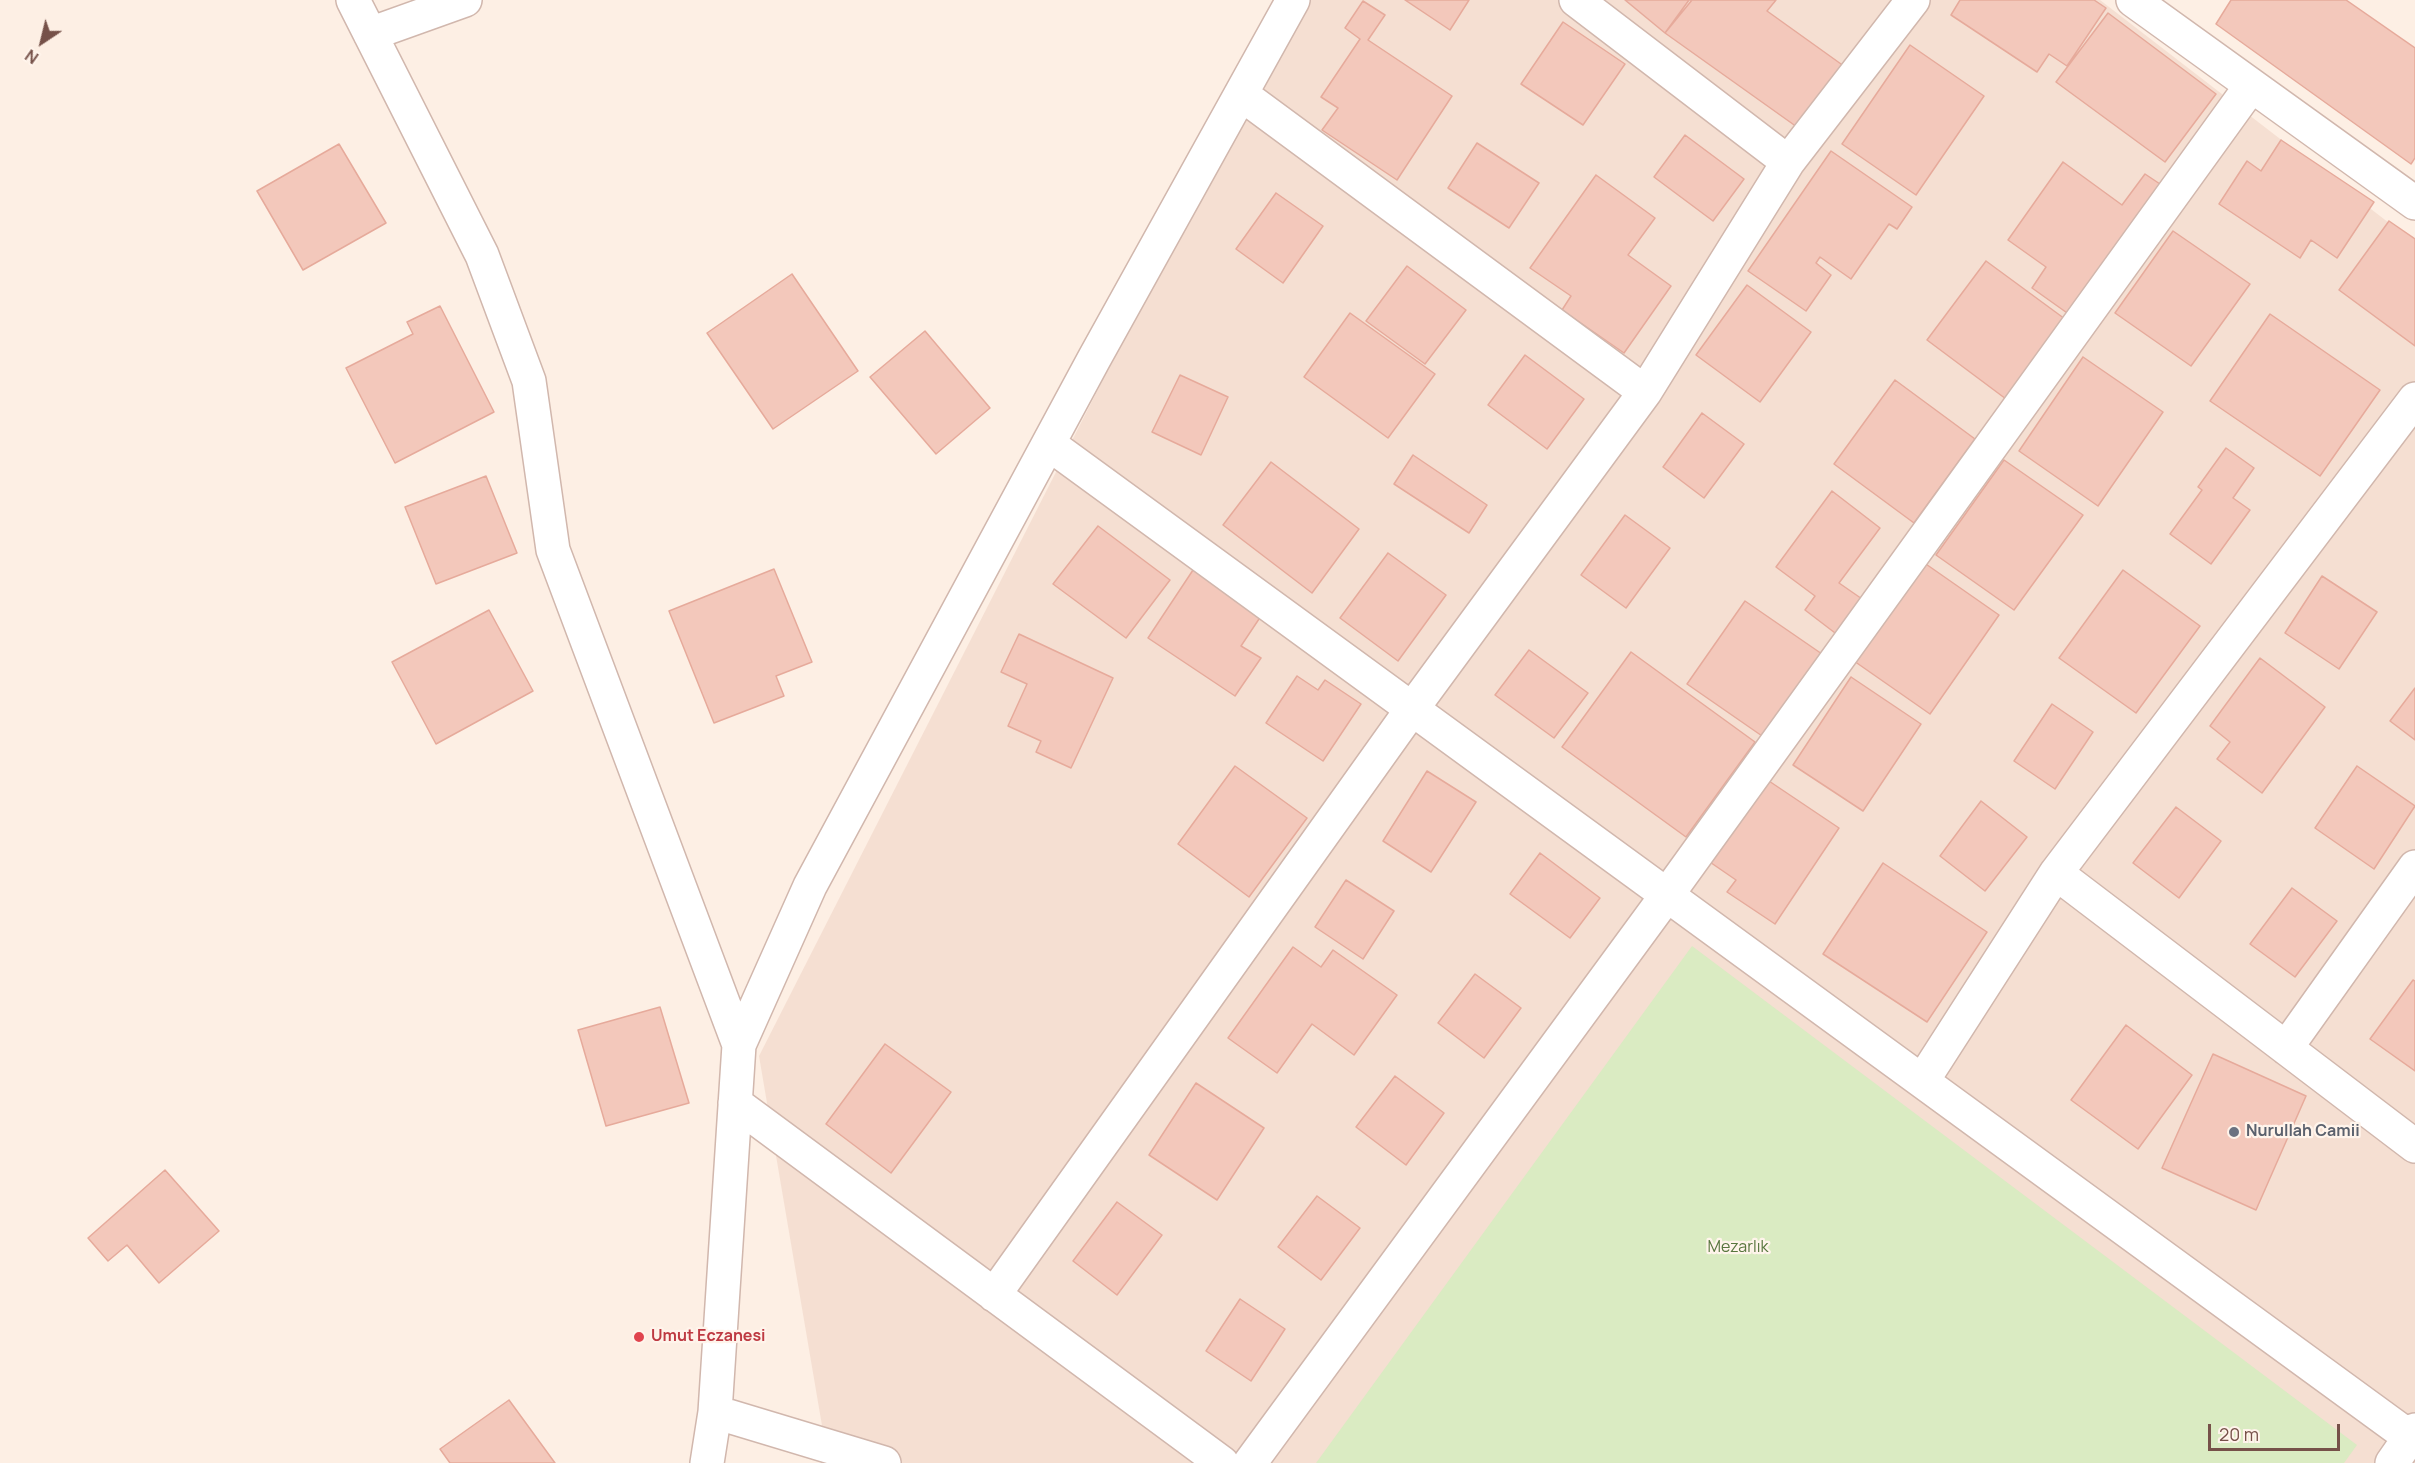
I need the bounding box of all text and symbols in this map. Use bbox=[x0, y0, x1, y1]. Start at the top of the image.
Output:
north arrow bbox=[12, 12, 72, 72]
text: N bbox=[21, 44, 43, 69]
place label: Nurullah Camii bbox=[2246, 1122, 2360, 1142]
marker: Nurullah Camii bbox=[2227, 1125, 2241, 1139]
park label: Mezarlık bbox=[1708, 1238, 1768, 1258]
place label: Umut Eczanesi bbox=[651, 1327, 766, 1347]
marker: Umut Eczanesi bbox=[632, 1330, 646, 1344]
scale bar bbox=[2211, 1412, 2343, 1450]
text: 20 m bbox=[2219, 1422, 2259, 1446]

